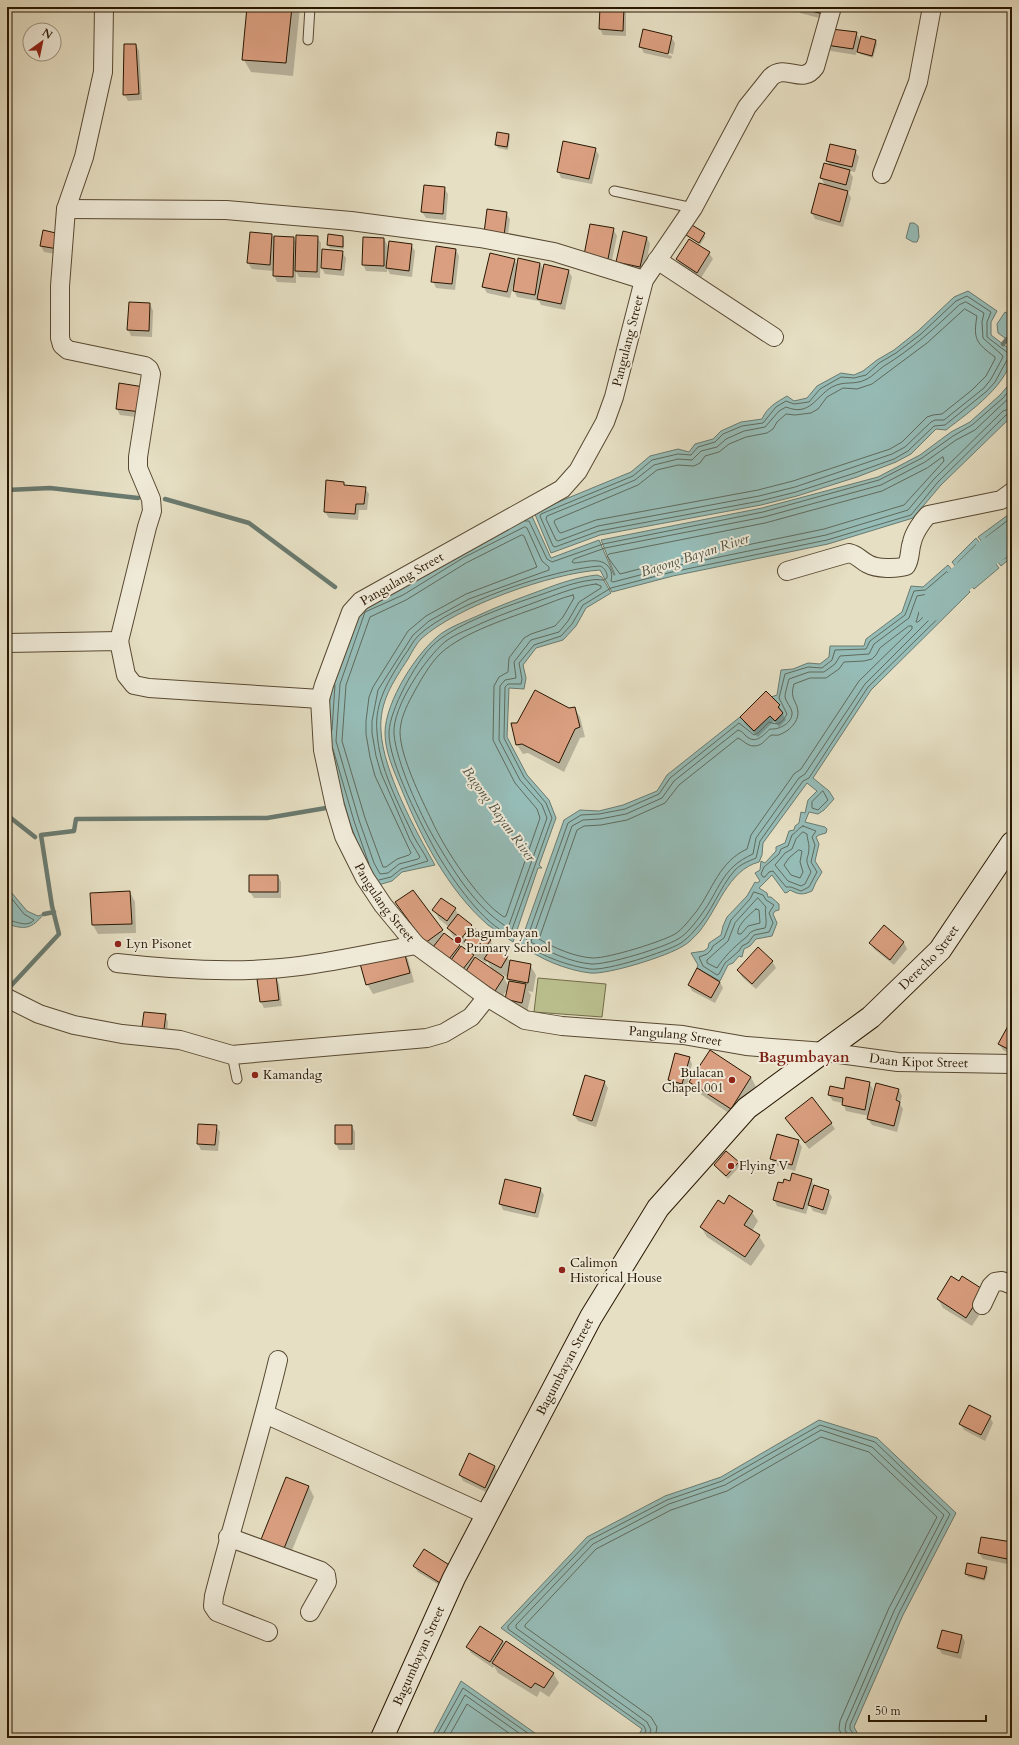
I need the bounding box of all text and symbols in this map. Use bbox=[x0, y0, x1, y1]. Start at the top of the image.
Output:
north arrow bbox=[22, 22, 62, 62]
text: N bbox=[39, 25, 56, 43]
street label: Pangulang Street bbox=[608, 293, 648, 389]
water label: Bagong Bayan River bbox=[638, 528, 752, 582]
street label: Pangulang Street bbox=[357, 548, 447, 610]
water label: Bagong Bayan River bbox=[458, 763, 540, 866]
street label: Pangulang Street bbox=[350, 860, 419, 946]
street label: Derecho Street bbox=[895, 922, 963, 994]
place label: Bagumbayan Primary School bbox=[466, 924, 551, 957]
place label: Lyn Pisonet bbox=[126, 935, 192, 953]
marker: Bagumbayan Primary School bbox=[453, 935, 463, 945]
marker: Lyn Pisonet bbox=[113, 939, 123, 949]
street label: Pangulang Street bbox=[628, 1022, 723, 1051]
district label: Bagumbayan bbox=[758, 1047, 850, 1067]
street label: Daan Kipot Street bbox=[868, 1049, 968, 1072]
place label: Bulacan Chapel 001 bbox=[662, 1064, 725, 1097]
place label: Kamandag bbox=[263, 1066, 323, 1084]
marker: Kamandag bbox=[250, 1070, 260, 1080]
marker: Bulacan Chapel 001 bbox=[727, 1075, 737, 1085]
place label: Flying V bbox=[739, 1157, 788, 1175]
marker: Flying V bbox=[726, 1161, 736, 1171]
place label: Calimon Historical House bbox=[570, 1254, 662, 1287]
marker: Calimon Historical House bbox=[557, 1265, 567, 1275]
street label: Bagumbayan Street bbox=[532, 1315, 598, 1418]
street label: Bagumbayan Street bbox=[389, 1603, 449, 1709]
scale bar bbox=[869, 1697, 986, 1723]
text: 50 m bbox=[875, 1703, 902, 1719]

